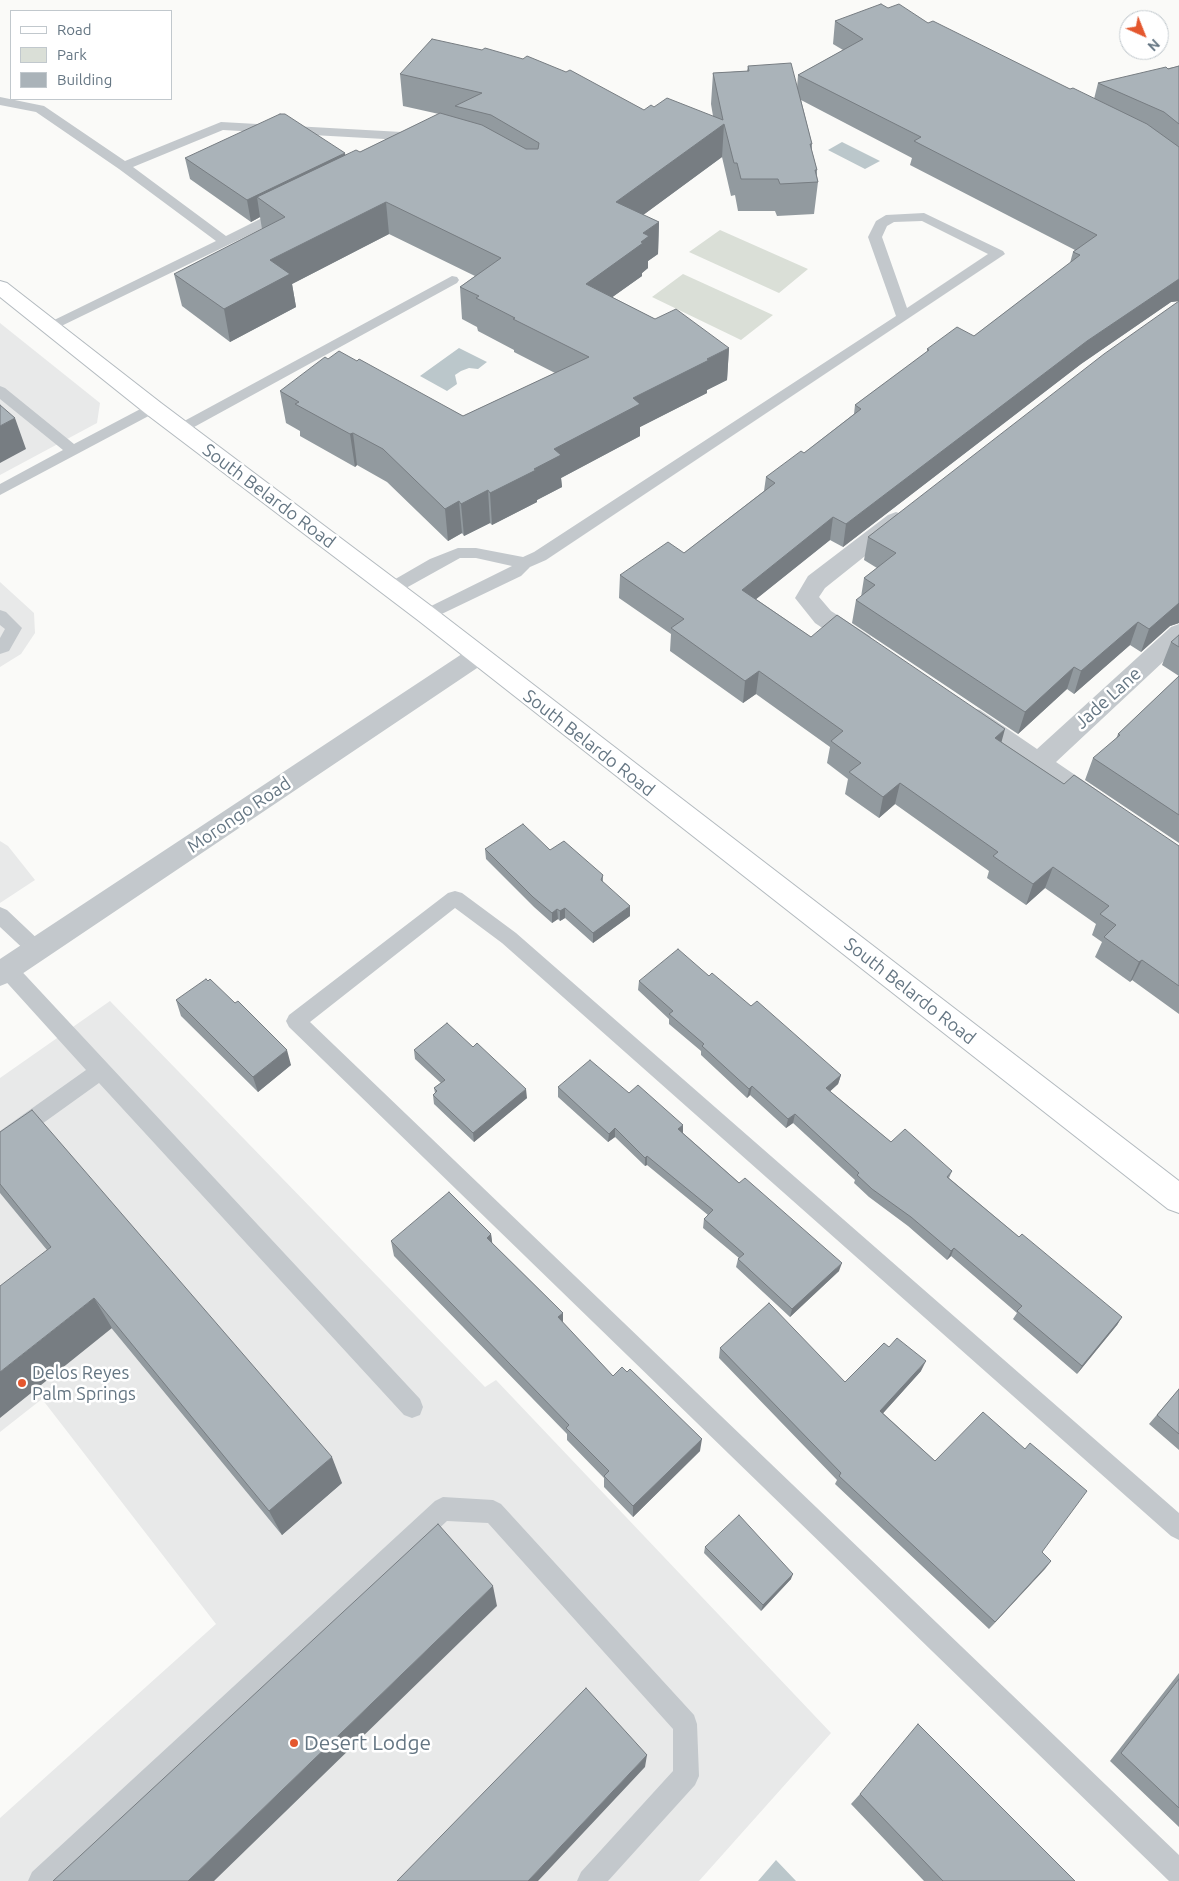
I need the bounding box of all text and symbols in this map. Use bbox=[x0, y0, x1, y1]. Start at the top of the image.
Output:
legend bbox=[10, 10, 172, 100]
north arrow bbox=[1119, 10, 1169, 60]
text: Road bbox=[57, 21, 92, 38]
text: N bbox=[1144, 36, 1163, 54]
text: Park bbox=[57, 46, 87, 63]
text: Building bbox=[57, 71, 112, 88]
street label: South Belardo Road bbox=[198, 439, 340, 553]
street label: Jade Lane bbox=[1071, 663, 1145, 733]
street label: South Belardo Road bbox=[519, 685, 659, 801]
street label: Morongo Road bbox=[183, 772, 295, 858]
street label: South Belardo Road bbox=[840, 933, 980, 1049]
place label: Delos Reyes Palm Springs bbox=[32, 1362, 136, 1405]
marker: Delos Reyes Palm Springs bbox=[16, 1377, 28, 1389]
place label: Desert Lodge bbox=[304, 1730, 431, 1756]
marker: Desert Lodge bbox=[288, 1737, 300, 1749]

